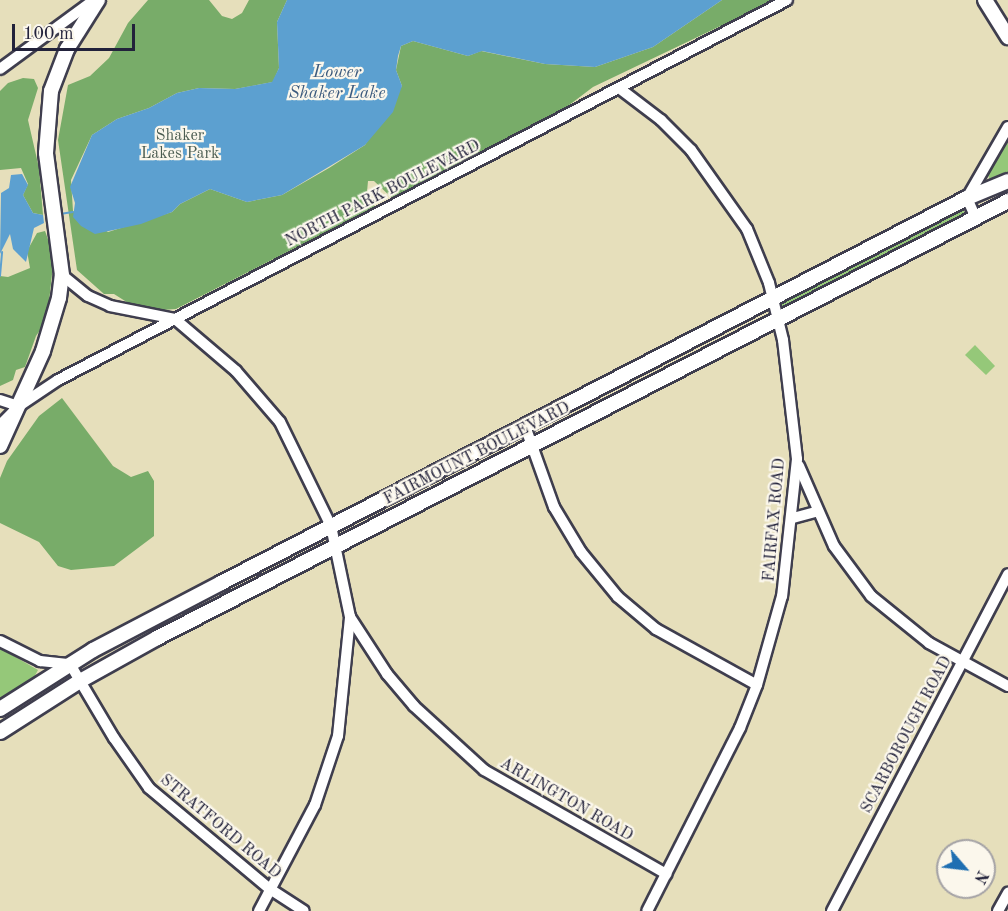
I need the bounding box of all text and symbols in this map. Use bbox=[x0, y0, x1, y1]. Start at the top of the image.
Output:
scale bar bbox=[15, 12, 138, 50]
text: 100 m bbox=[23, 25, 74, 43]
water label: Lower Shaker Lake bbox=[288, 62, 386, 104]
park label: Shaker Lakes Park bbox=[141, 126, 219, 164]
street label: NORTH PARK BOULEVARD bbox=[283, 136, 483, 252]
street label: FAIRMOUNT BOULEVARD bbox=[381, 399, 573, 509]
street label: FAIRFAX ROAD bbox=[760, 457, 790, 583]
street label: SCARBOROUGH ROAD bbox=[857, 653, 957, 817]
street label: ARLINGTON ROAD bbox=[496, 754, 636, 846]
street label: STRATFORD ROAD bbox=[156, 771, 284, 883]
north arrow bbox=[936, 839, 996, 899]
text: N bbox=[970, 867, 990, 886]

